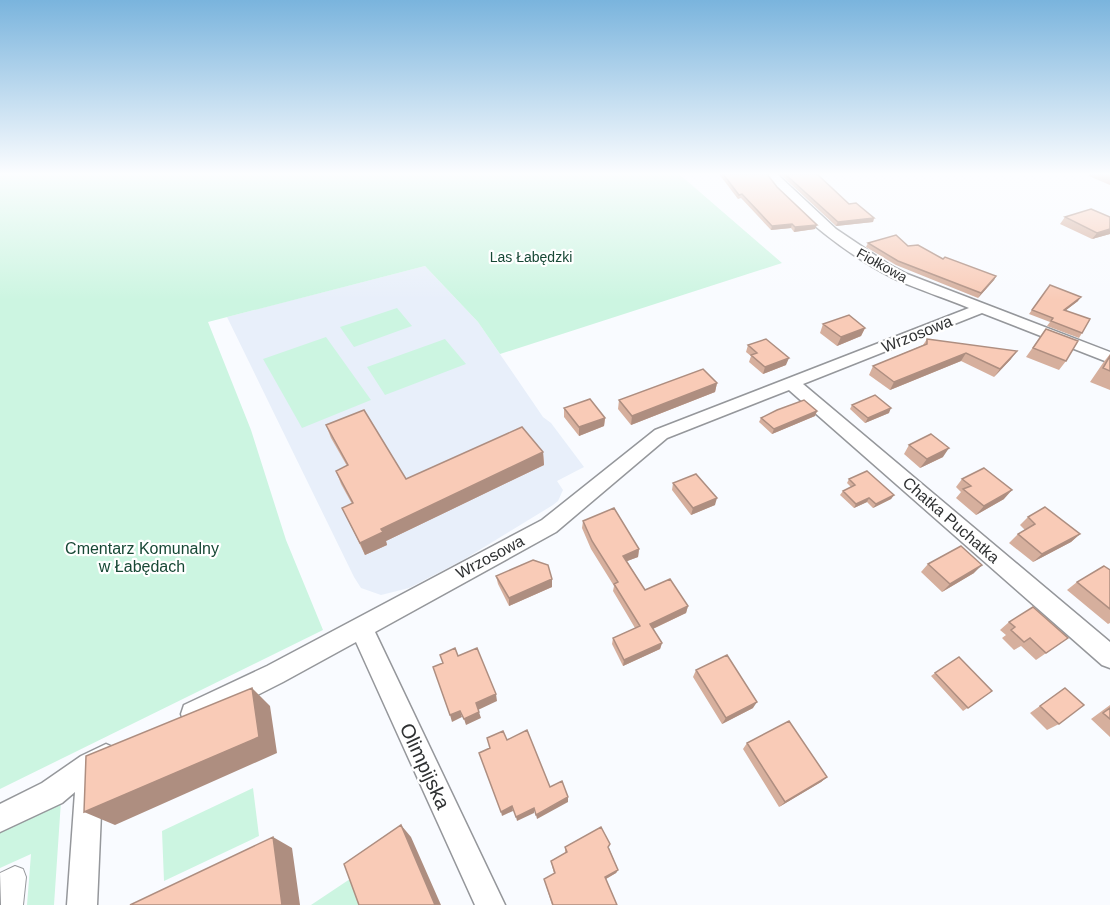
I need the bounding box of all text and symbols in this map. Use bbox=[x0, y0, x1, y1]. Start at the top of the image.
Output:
street label: Fiołkowa bbox=[854, 245, 910, 285]
park label: Las Łabędzki bbox=[490, 249, 572, 265]
street label: Wrzosowa bbox=[879, 312, 955, 356]
street label: Chatka Puchatka bbox=[899, 474, 1003, 566]
street label: Wrzosowa bbox=[453, 532, 527, 582]
park label: Cmentarz Komunalny w Łabędach bbox=[65, 540, 219, 575]
street label: Olimpijska bbox=[396, 720, 455, 813]

